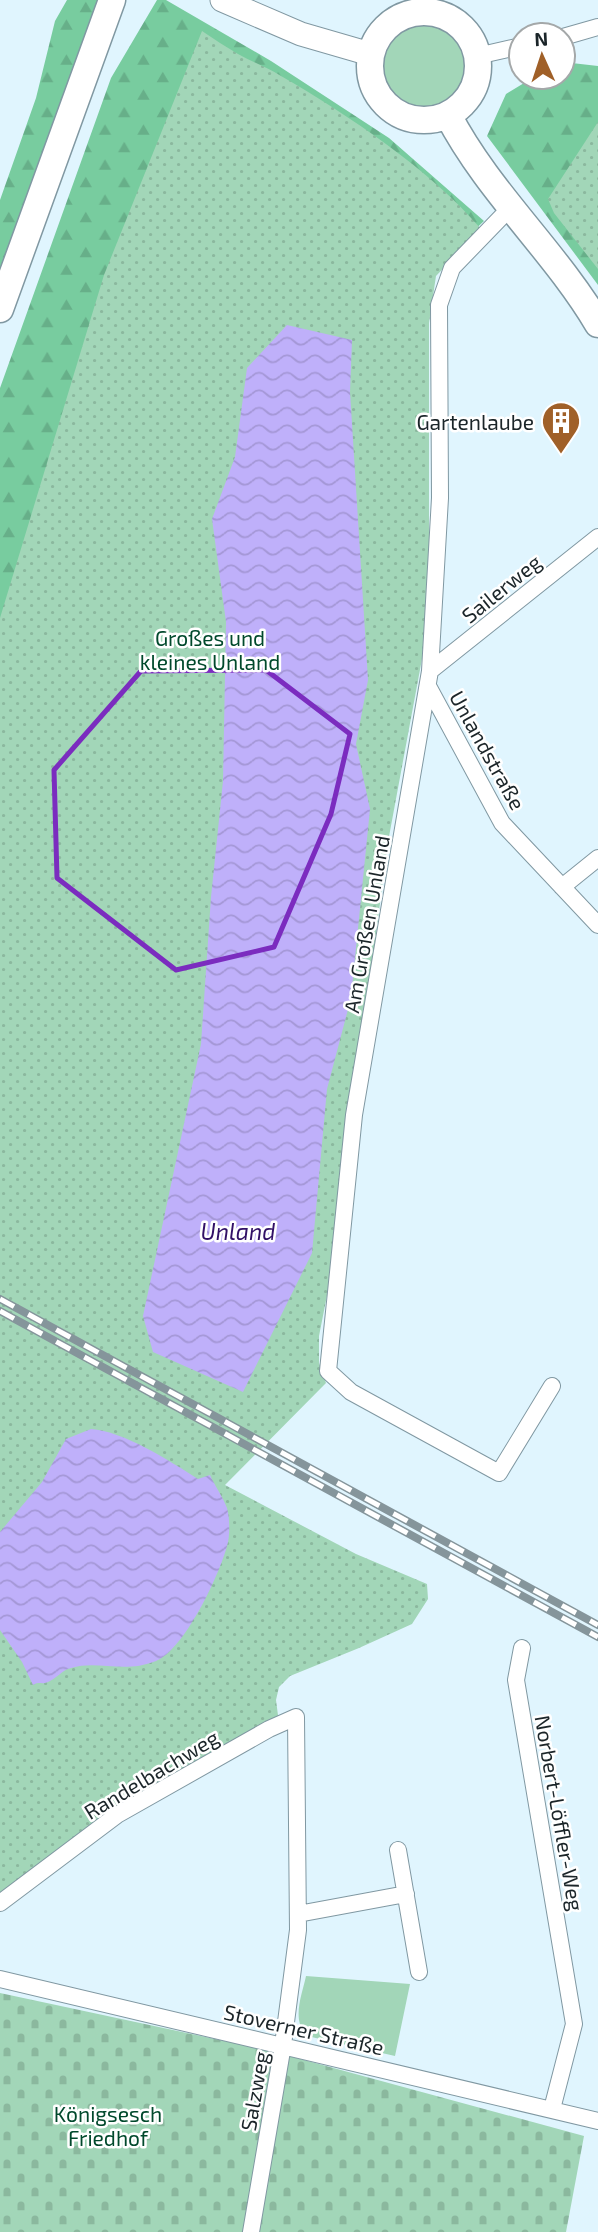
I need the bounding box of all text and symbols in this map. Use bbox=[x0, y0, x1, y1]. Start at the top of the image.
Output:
north arrow bbox=[507, 21, 577, 91]
text: N bbox=[534, 27, 549, 50]
building icon: Gartenlaube bbox=[540, 400, 582, 455]
place label: Gartenlaube bbox=[416, 409, 534, 434]
street label: Sailerweg bbox=[456, 548, 546, 628]
park label: Großes und kleines Unland bbox=[140, 625, 280, 674]
street label: Unlandstraße bbox=[445, 686, 531, 814]
street label: Am Großen Unland bbox=[338, 833, 394, 1015]
water label: Unland bbox=[201, 1217, 275, 1245]
street label: Norbert-Löffler-Weg bbox=[530, 1713, 590, 1913]
street label: Randelbachweg bbox=[79, 1724, 223, 1824]
street label: Stoverner Straße bbox=[222, 1998, 386, 2060]
street label: Salzweg bbox=[235, 2049, 273, 2133]
park label: Königsesch Friedhof bbox=[54, 2101, 162, 2150]

